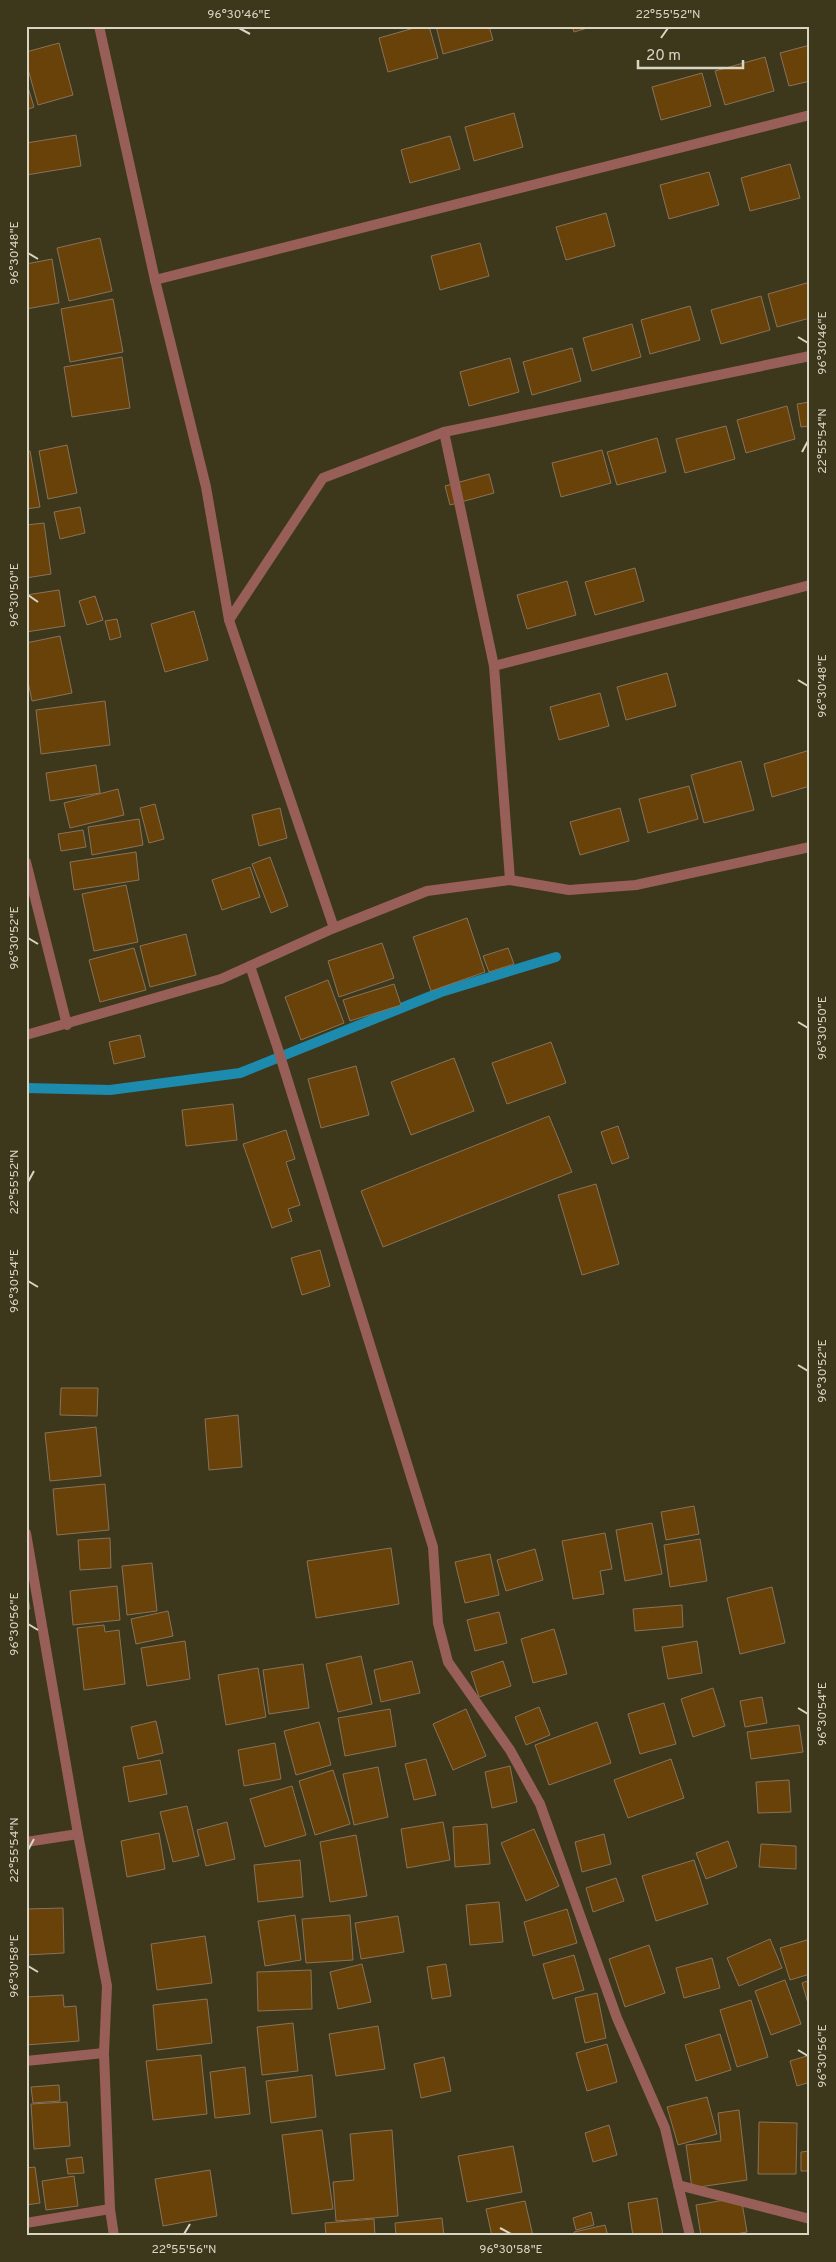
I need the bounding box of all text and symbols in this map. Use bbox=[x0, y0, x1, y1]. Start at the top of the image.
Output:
text: 96°30'46"E bbox=[207, 7, 271, 23]
text: 22°55'52"N bbox=[635, 7, 701, 23]
scale bar bbox=[638, 38, 744, 70]
text: 20 m bbox=[646, 47, 681, 66]
text: 96°30'48"E bbox=[7, 221, 23, 285]
text: 96°30'46"E bbox=[815, 311, 831, 375]
text: 22°55'54"N bbox=[815, 408, 831, 474]
text: 96°30'50"E bbox=[7, 563, 23, 627]
text: 96°30'48"E bbox=[815, 654, 831, 718]
text: 96°30'52"E bbox=[7, 906, 23, 970]
text: 96°30'50"E bbox=[815, 996, 831, 1060]
text: 22°55'52"N bbox=[7, 1149, 23, 1215]
text: 96°30'54"E bbox=[7, 1249, 23, 1313]
text: 96°30'52"E bbox=[815, 1339, 831, 1403]
text: 96°30'56"E bbox=[7, 1592, 23, 1656]
text: 96°30'54"E bbox=[815, 1682, 831, 1746]
text: 22°55'54"N bbox=[7, 1817, 23, 1883]
text: 96°30'58"E bbox=[7, 1934, 23, 1998]
text: 96°30'56"E bbox=[815, 2024, 831, 2088]
text: 22°55'56"N bbox=[151, 2242, 217, 2258]
text: 96°30'58"E bbox=[479, 2242, 543, 2258]

